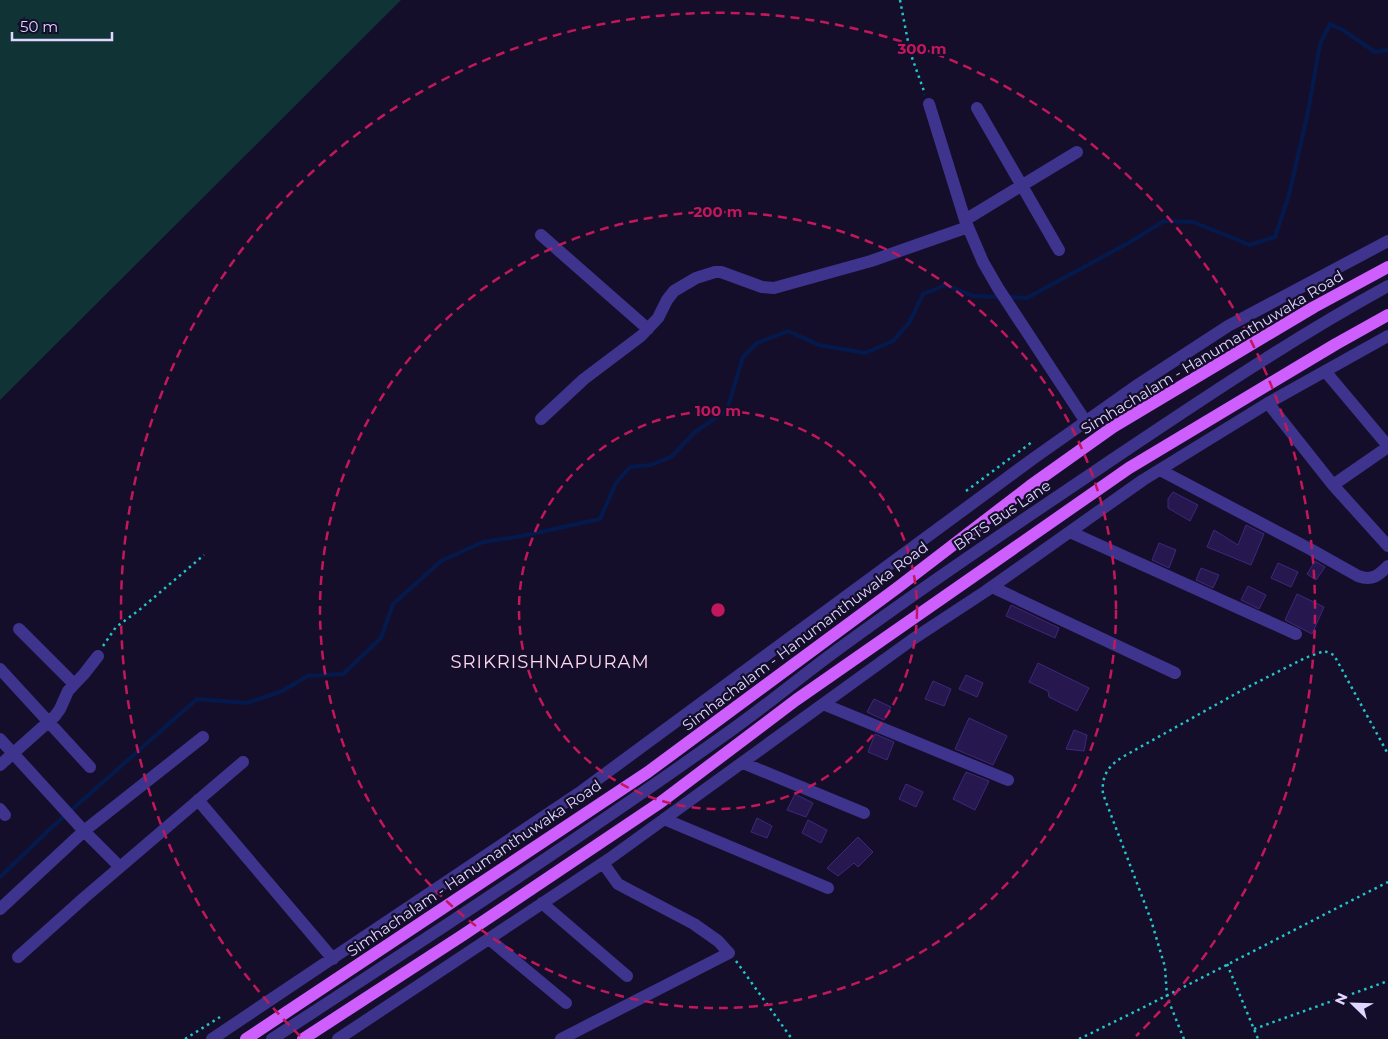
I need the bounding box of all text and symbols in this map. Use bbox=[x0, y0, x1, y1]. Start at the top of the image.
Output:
scale bar bbox=[12, 10, 112, 42]
text: 50 m bbox=[20, 17, 58, 36]
text: 300 m bbox=[896, 39, 947, 58]
text: 200 m bbox=[693, 202, 743, 221]
street label: Simhachalam - Hanumanthuwaka Road bbox=[1077, 266, 1347, 438]
text: 100 m bbox=[695, 401, 741, 420]
street label: BRTS Bus Lane bbox=[950, 475, 1054, 555]
street label: Simhachalam - Hanumanthuwaka Road bbox=[678, 537, 932, 735]
centre of rings bbox=[709, 601, 727, 619]
district label: SRIKRISHNAPURAM bbox=[450, 651, 650, 673]
street label: Simhachalam - Hanumanthuwaka Road bbox=[343, 775, 605, 961]
north arrow bbox=[1328, 979, 1378, 1029]
text: N bbox=[1331, 990, 1352, 1008]

